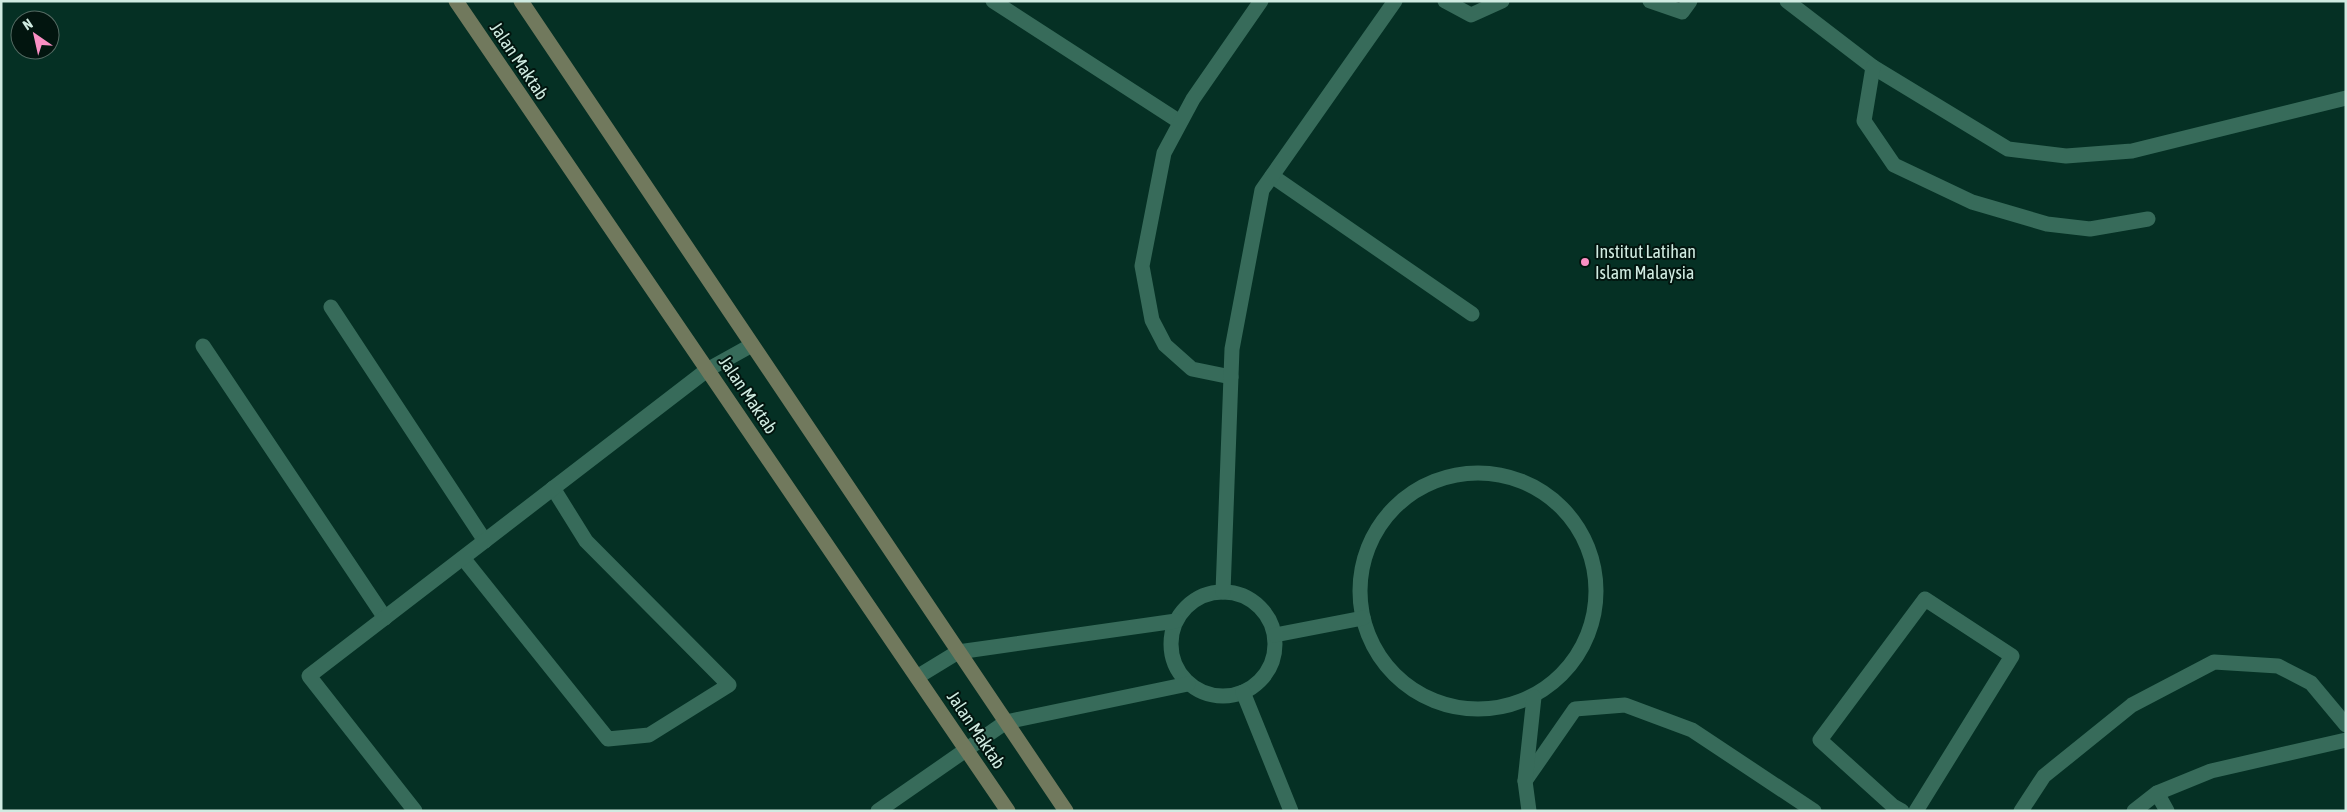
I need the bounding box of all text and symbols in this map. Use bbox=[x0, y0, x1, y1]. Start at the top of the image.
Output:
north arrow bbox=[10, 10, 60, 60]
text: N bbox=[20, 15, 36, 33]
street label: Jalan Maktab bbox=[486, 18, 553, 103]
place label: Institut Latihan Islam Malaysia bbox=[1595, 241, 1696, 283]
marker: Institut Latihan Islam Malaysia bbox=[1579, 256, 1591, 268]
street label: Jalan Maktab bbox=[715, 352, 782, 437]
street label: Jalan Maktab bbox=[943, 687, 1010, 772]

